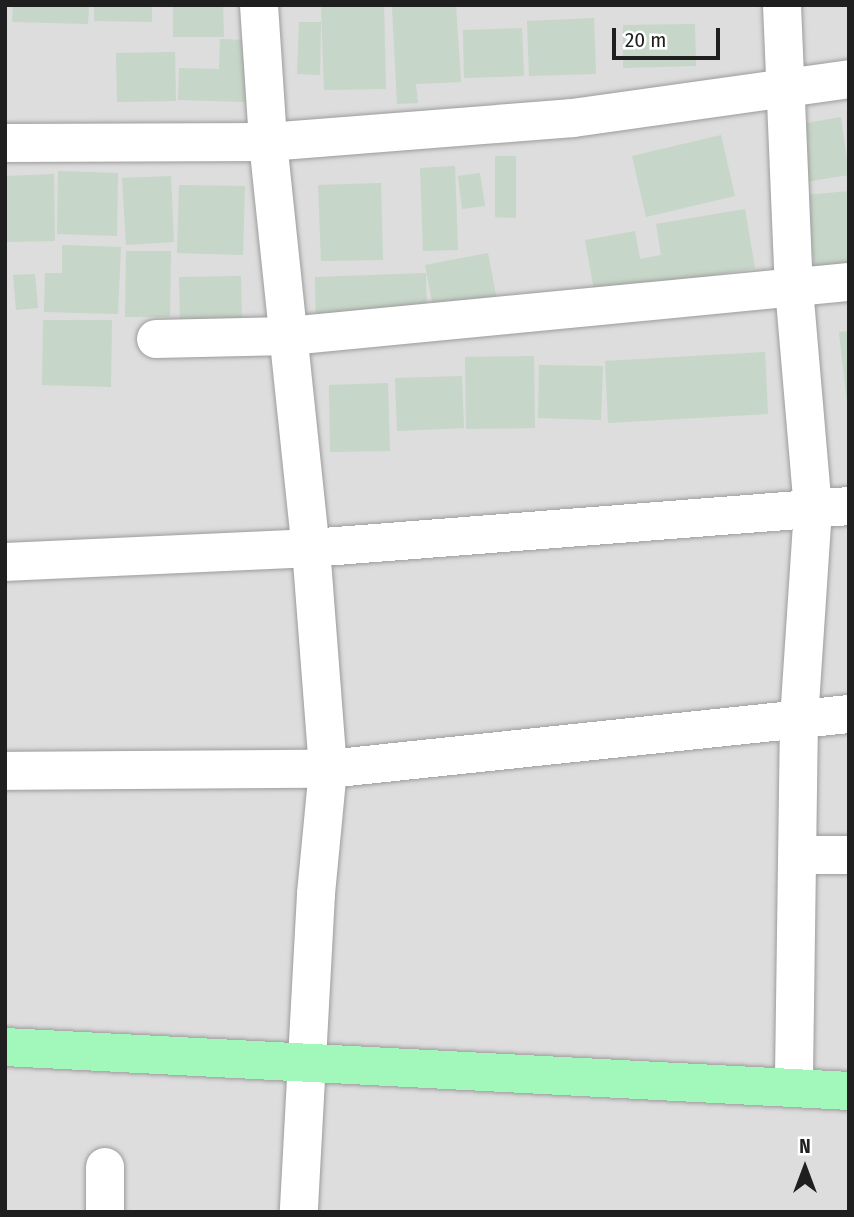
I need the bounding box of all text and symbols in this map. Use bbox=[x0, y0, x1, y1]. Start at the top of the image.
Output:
scale bar bbox=[616, 14, 724, 58]
text: 20 m bbox=[625, 27, 666, 53]
north arrow bbox=[770, 1133, 840, 1203]
text: N bbox=[799, 1135, 811, 1158]

